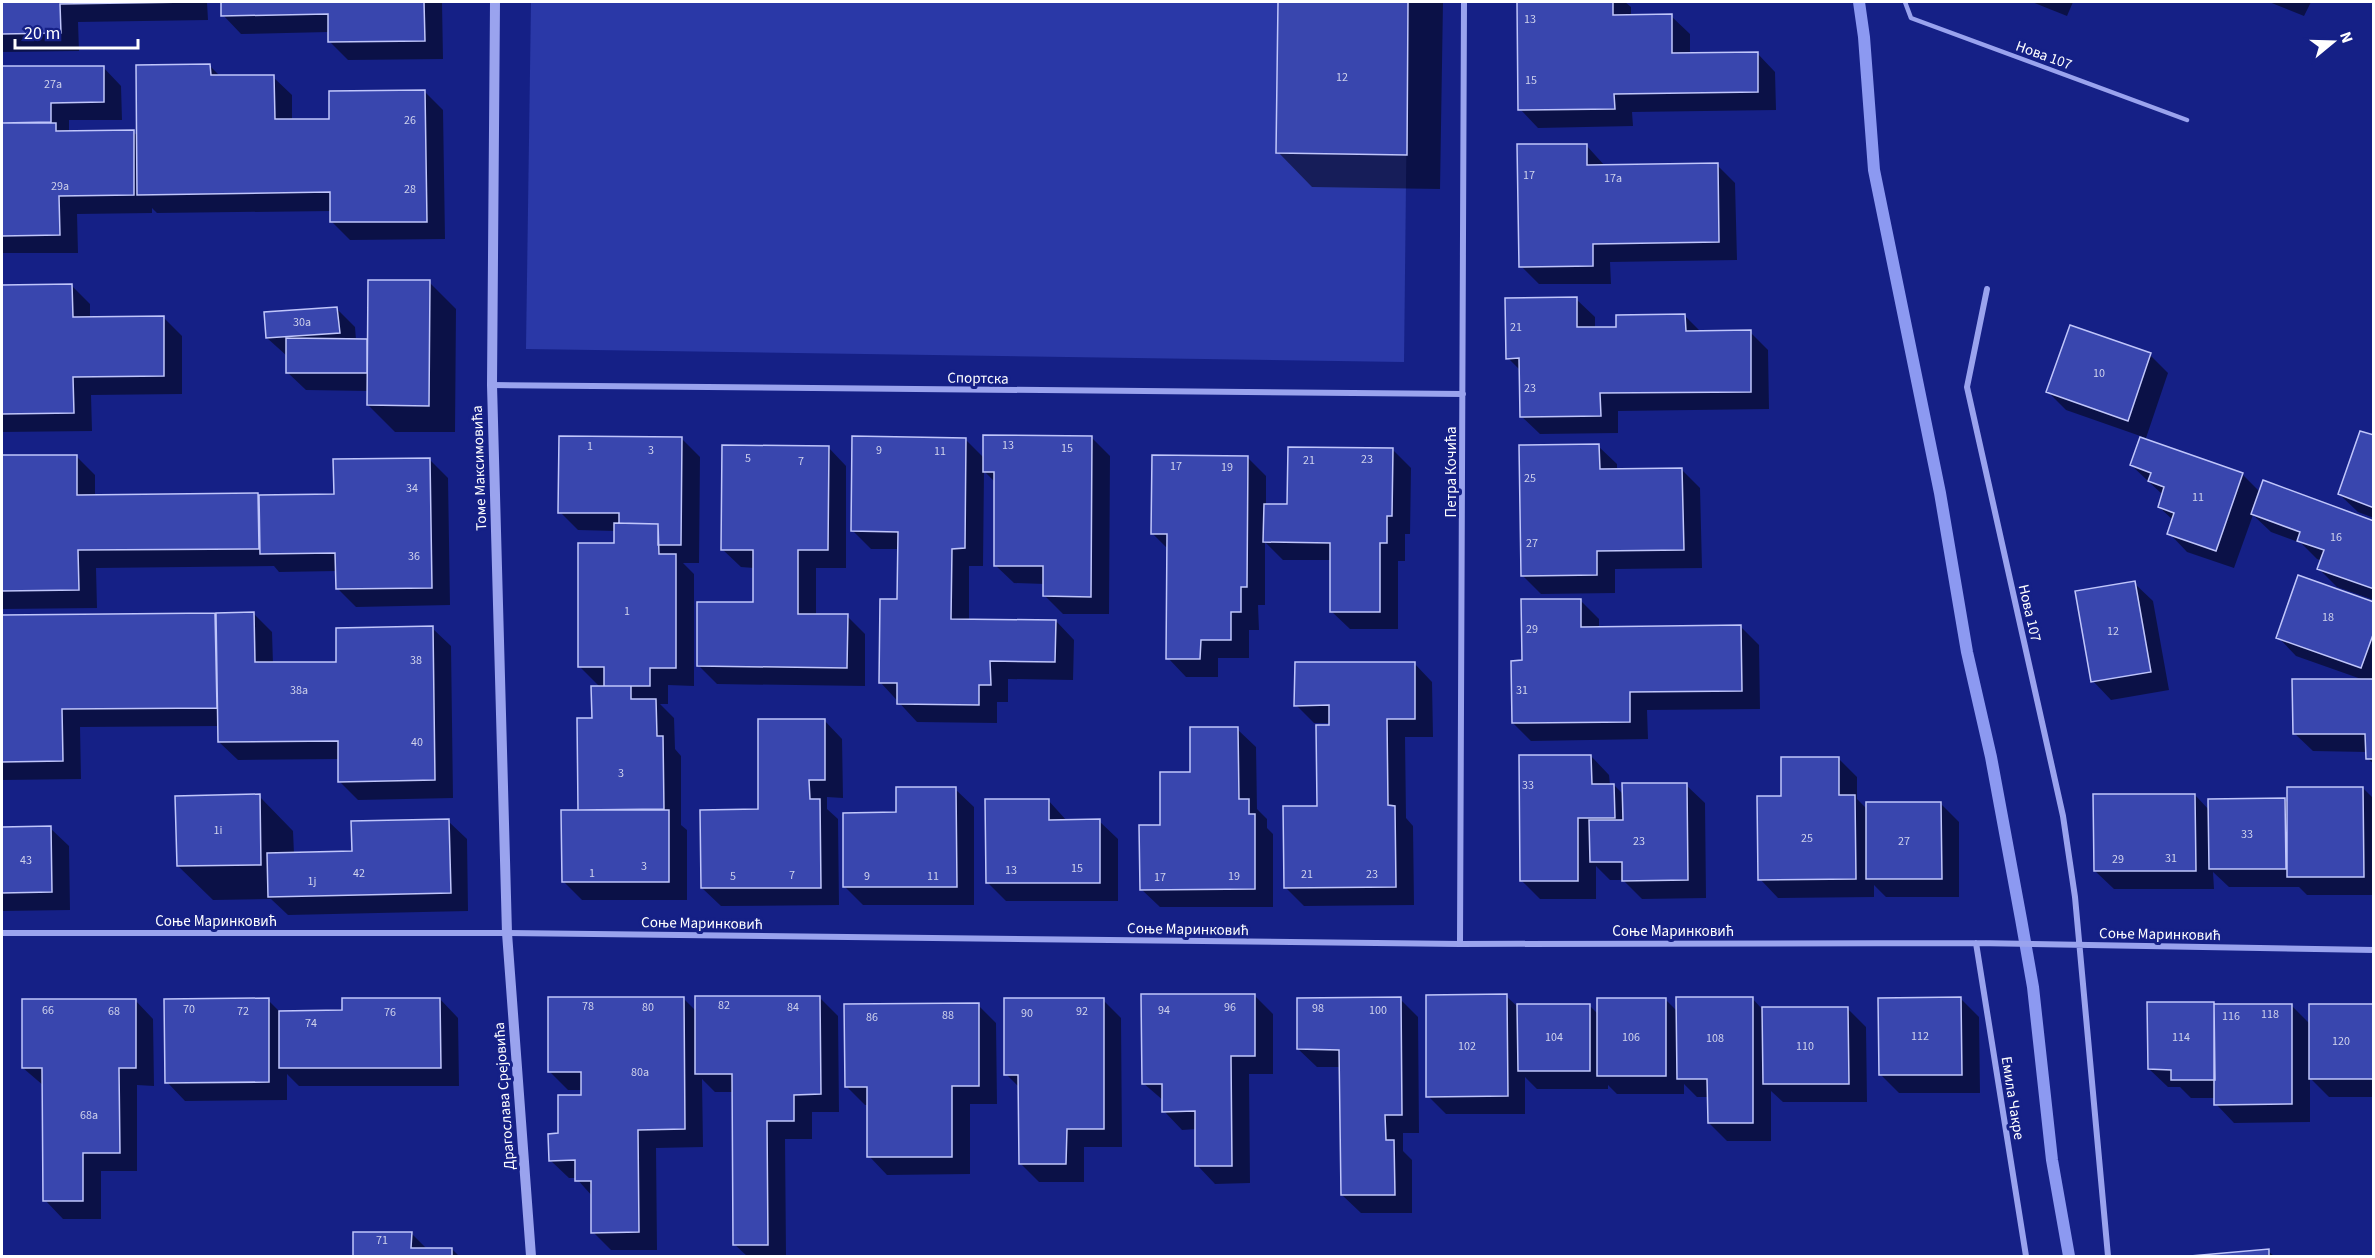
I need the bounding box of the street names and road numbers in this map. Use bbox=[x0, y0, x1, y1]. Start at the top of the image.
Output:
street label: Нова 107 bbox=[2013, 36, 2075, 75]
street label: Спортска bbox=[947, 367, 1009, 390]
street label: Томе Максимовића bbox=[467, 405, 492, 531]
street label: Петра Кочића bbox=[1441, 426, 1462, 518]
street label: Нова 107 bbox=[2013, 582, 2046, 644]
street label: Соње Маринковић bbox=[155, 911, 277, 932]
street label: Соње Маринковић bbox=[641, 912, 763, 935]
street label: Соње Маринковић bbox=[1127, 918, 1249, 941]
street label: Соње Маринковић bbox=[1612, 921, 1734, 942]
street label: Соње Маринковић bbox=[2099, 923, 2221, 946]
street label: Драгослава Срејовића bbox=[489, 1021, 520, 1170]
street label: Емила Чакре bbox=[1996, 1055, 2029, 1141]

